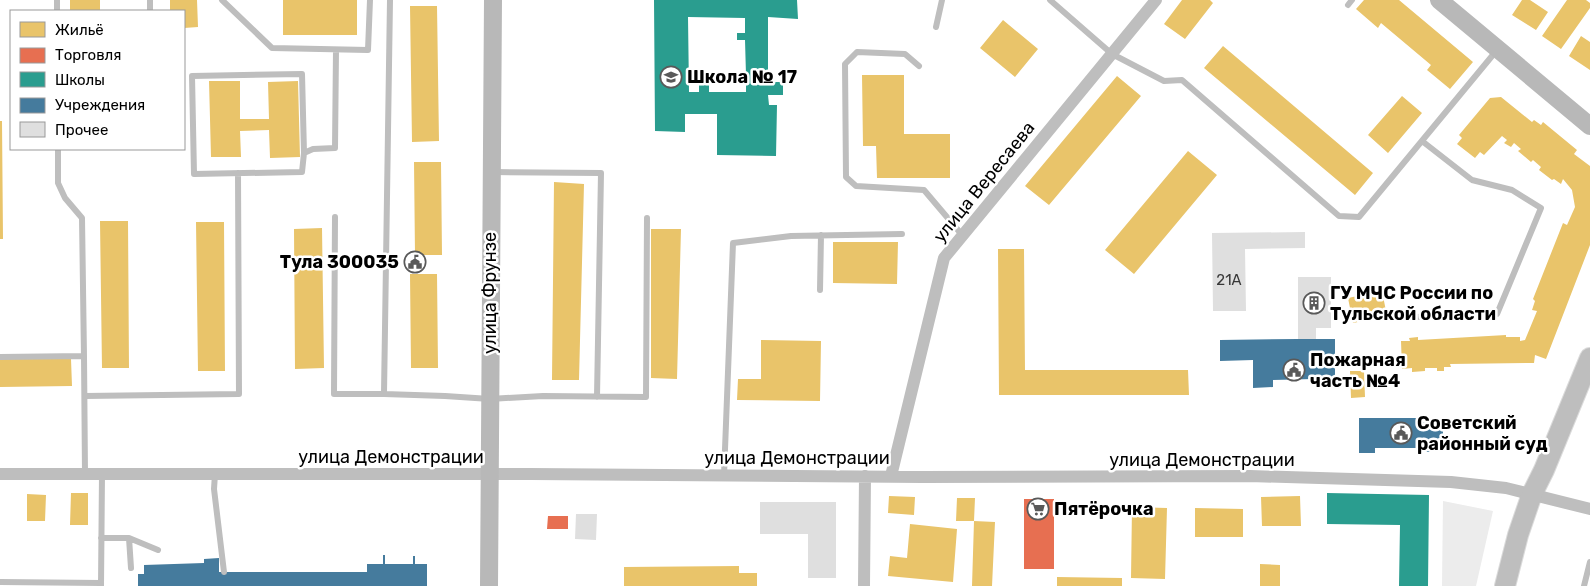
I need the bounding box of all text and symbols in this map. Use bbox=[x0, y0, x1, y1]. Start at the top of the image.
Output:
legend bbox=[10, 10, 185, 150]
text: Жильё bbox=[55, 21, 104, 39]
text: Торговля bbox=[55, 46, 121, 64]
school or university icon: Школа № 17 bbox=[659, 65, 683, 89]
place label: Школа № 17 bbox=[687, 66, 797, 88]
text: Школы bbox=[55, 71, 105, 89]
text: Учреждения bbox=[55, 96, 145, 114]
street label: улица Вересаева bbox=[929, 117, 1039, 247]
text: Прочее bbox=[55, 121, 108, 139]
street label: улица Фрунзе bbox=[479, 232, 501, 354]
public building icon: Тула 300035 bbox=[403, 250, 427, 274]
place label: Тула 300035 bbox=[280, 251, 399, 273]
house number: 21А bbox=[1216, 271, 1242, 289]
place label: ГУ МЧС России по Тульской области bbox=[1330, 282, 1496, 325]
building icon: ГУ МЧС России по Тульской области bbox=[1302, 291, 1326, 315]
place label: Пожарная часть №4 bbox=[1310, 349, 1406, 392]
public building icon: Пожарная часть №4 bbox=[1282, 358, 1306, 382]
place label: Советский районный суд bbox=[1417, 412, 1548, 455]
public building icon: Советский районный суд bbox=[1389, 421, 1413, 445]
street label: улица Демонстрации bbox=[298, 446, 484, 468]
street label: улица Демонстрации bbox=[704, 447, 890, 469]
street label: улица Демонстрации bbox=[1109, 449, 1295, 471]
supermarket icon: Пятёрочка bbox=[1026, 497, 1050, 521]
place label: Пятёрочка bbox=[1054, 498, 1154, 520]

